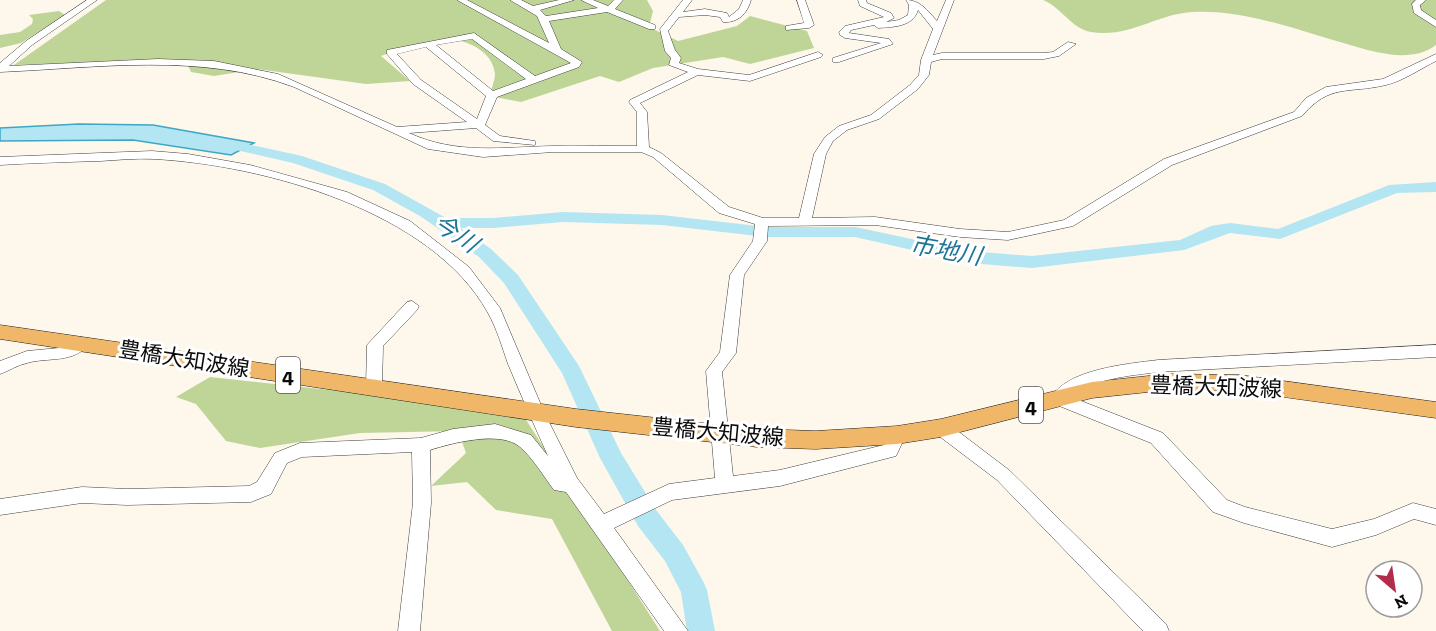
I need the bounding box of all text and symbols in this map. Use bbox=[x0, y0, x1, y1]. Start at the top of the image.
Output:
water label: 今川 bbox=[428, 208, 486, 260]
water label: 市地川 bbox=[908, 229, 987, 271]
street label: 豊橋大知波線 bbox=[117, 335, 251, 383]
road number: 4 bbox=[276, 357, 300, 393]
street label: 豊橋大知波線 bbox=[1150, 371, 1282, 403]
road number: 4 bbox=[1019, 387, 1043, 423]
street label: 豊橋大知波線 bbox=[651, 413, 785, 451]
north arrow bbox=[1364, 559, 1424, 619]
text: N bbox=[1391, 590, 1411, 613]

